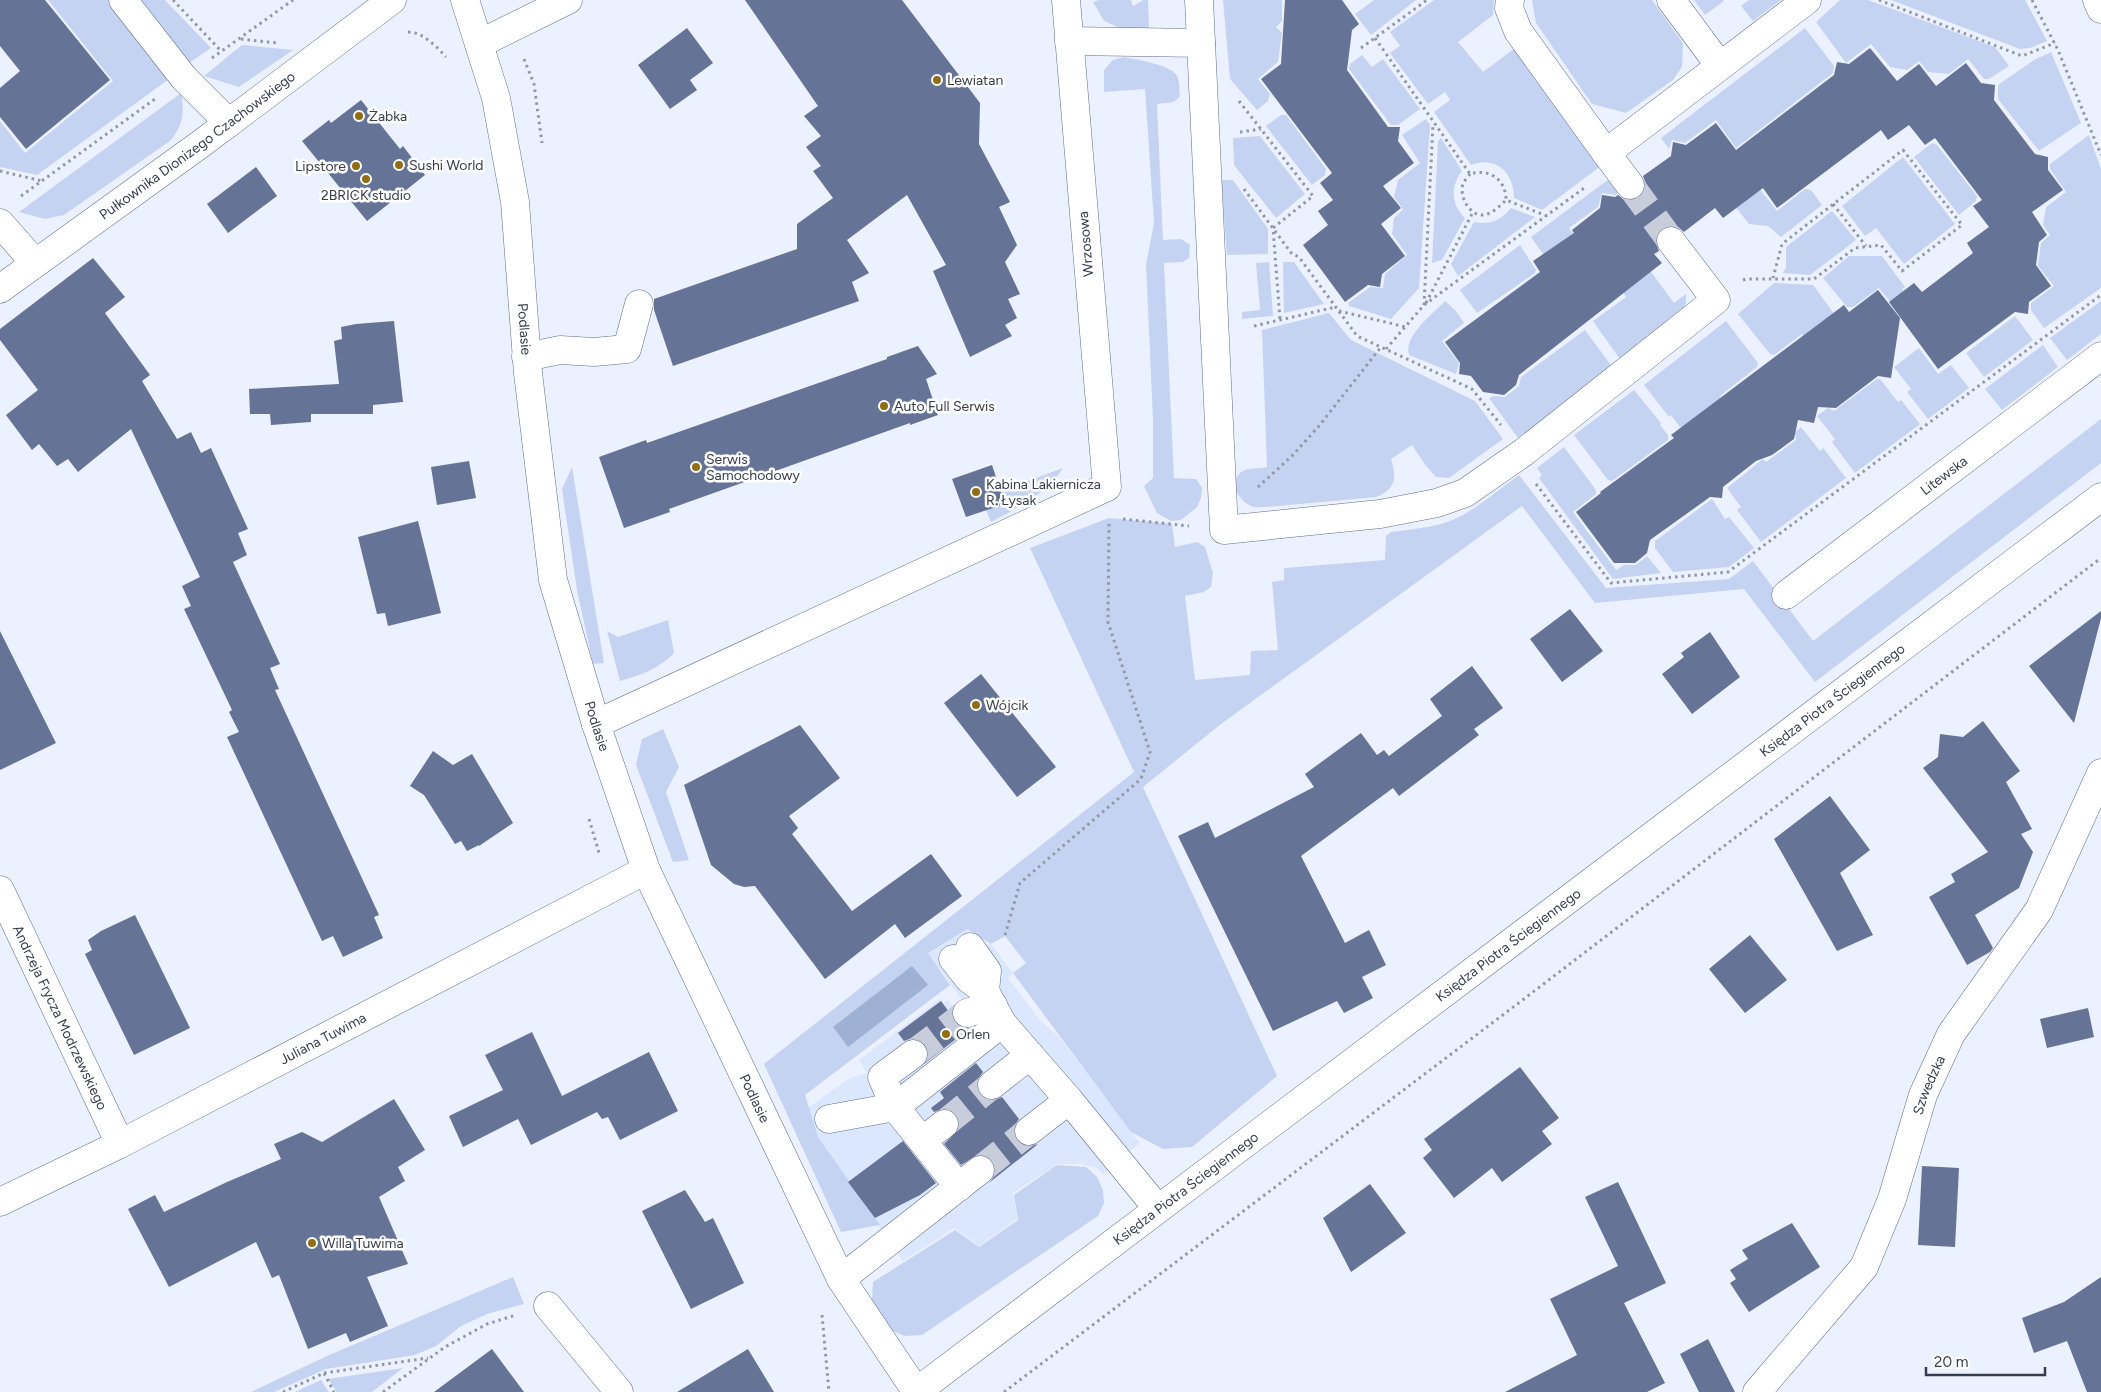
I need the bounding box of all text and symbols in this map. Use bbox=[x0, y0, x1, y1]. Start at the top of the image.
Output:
street label: Pułkownika Dionizego Czachowskiego bbox=[96, 67, 298, 223]
place label: Lewiatan bbox=[947, 72, 1003, 89]
marker: Lewiatan bbox=[931, 74, 943, 86]
place label: Żabka bbox=[369, 108, 407, 125]
marker: Żabka bbox=[353, 110, 365, 122]
place label: Sushi World bbox=[409, 157, 483, 174]
place label: Lipstore bbox=[295, 158, 346, 175]
marker: Sushi World bbox=[393, 159, 405, 171]
marker: Lipstore bbox=[350, 160, 362, 172]
marker: 2BRICK studio bbox=[360, 173, 372, 185]
place label: 2BRICK studio bbox=[321, 187, 411, 204]
street label: Wrzosowa bbox=[1075, 211, 1097, 277]
street label: Podlasie bbox=[514, 303, 535, 356]
place label: Auto Full Serwis bbox=[894, 398, 995, 415]
marker: Auto Full Serwis bbox=[878, 400, 890, 412]
place label: Serwis Samochodowy bbox=[706, 451, 800, 484]
street label: Litewska bbox=[1917, 452, 1971, 499]
marker: Serwis Samochodowy bbox=[690, 461, 702, 473]
place label: Kabina Lakiernicza R. Łysak bbox=[986, 476, 1101, 509]
marker: Kabina Lakiernicza R. Łysak bbox=[970, 486, 982, 498]
street label: Księdza Piotra Ściegiennego bbox=[1756, 640, 1908, 760]
place label: Wójcik bbox=[986, 697, 1029, 714]
street label: Podlasie bbox=[581, 699, 613, 754]
marker: Wójcik bbox=[970, 699, 982, 711]
street label: Księdza Piotra Ściegiennego bbox=[1432, 884, 1584, 1005]
street label: Andrzeja Frycza Modrzewskiego bbox=[9, 922, 111, 1113]
street label: Juliana Tuwima bbox=[277, 1009, 369, 1068]
place label: Orlen bbox=[956, 1026, 990, 1043]
marker: Orlen bbox=[940, 1028, 952, 1040]
street label: Szwedzka bbox=[1909, 1053, 1949, 1117]
street label: Podlasie bbox=[736, 1071, 774, 1126]
street label: Księdza Piotra Ściegiennego bbox=[1110, 1128, 1262, 1249]
place label: Willa Tuwima bbox=[322, 1235, 404, 1252]
marker: Willa Tuwima bbox=[306, 1237, 318, 1249]
scale bar bbox=[1926, 1344, 2045, 1376]
text: 20 m bbox=[1934, 1353, 1968, 1371]

